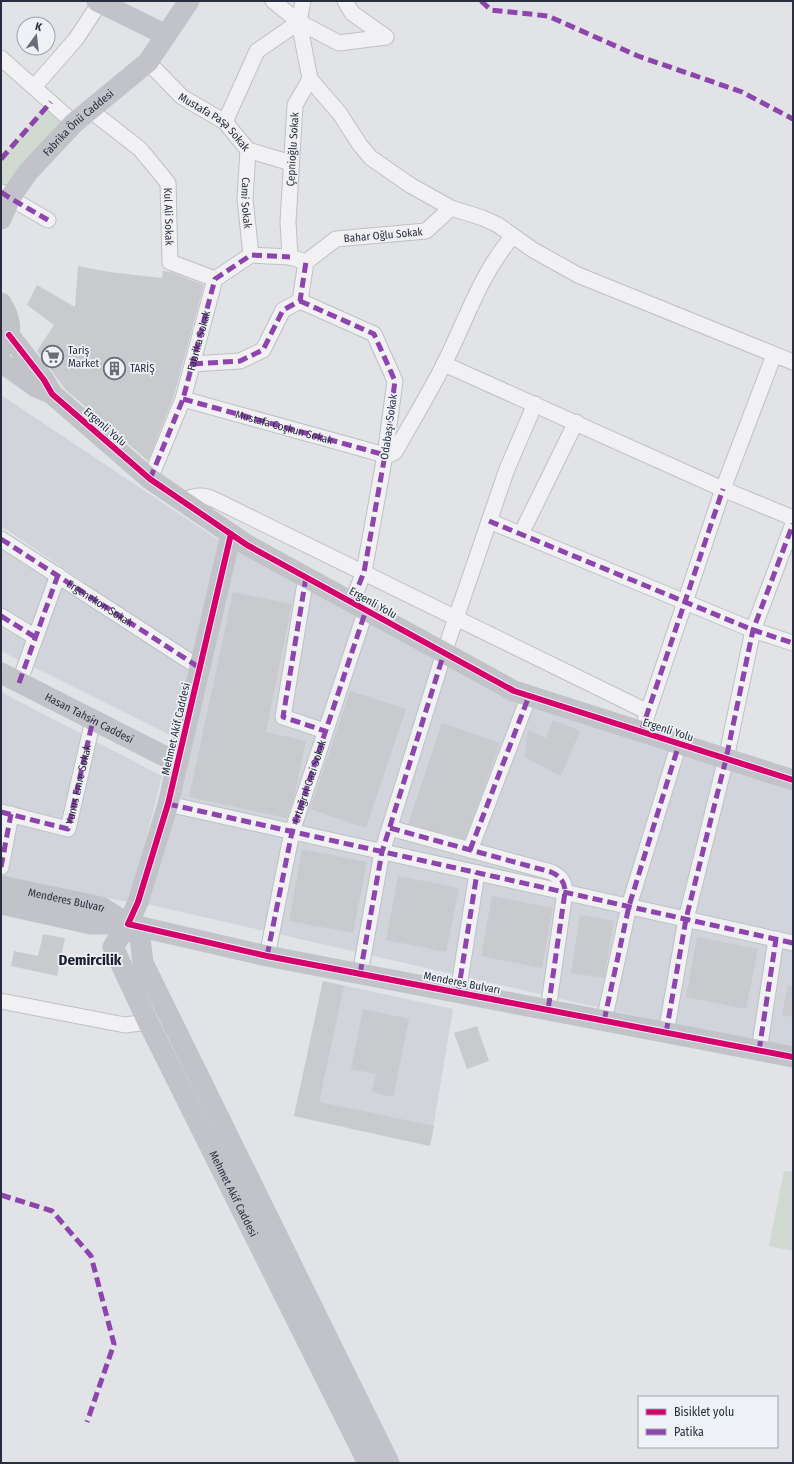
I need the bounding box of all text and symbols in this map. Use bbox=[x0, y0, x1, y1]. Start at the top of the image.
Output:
north arrow bbox=[16, 16, 56, 56]
text: K bbox=[34, 20, 44, 34]
street label: Fabrika Önü Caddesi bbox=[40, 87, 116, 158]
street label: Mustafa Paşa Sokak bbox=[176, 90, 253, 154]
street label: Çepnioğlu Sokak bbox=[284, 111, 301, 187]
street label: Cami Sokak bbox=[238, 177, 255, 230]
street label: Kul Ali Sokak bbox=[162, 187, 176, 246]
street label: Bahar Oğlu Sokak bbox=[343, 225, 424, 245]
street label: Fabrika Sokak bbox=[184, 308, 213, 372]
supermarket icon: Tariş Market bbox=[39, 343, 65, 369]
place label: Tariş Market bbox=[68, 344, 100, 370]
building icon: TARİŞ bbox=[102, 355, 128, 381]
place label: TARİŞ bbox=[130, 361, 155, 375]
street label: Odabaşı Sokak bbox=[378, 393, 400, 461]
street label: Ergenli Yolu bbox=[81, 405, 129, 449]
street label: Mustafa Coşkun Sokak bbox=[234, 407, 335, 447]
street label: Ergenekon Sokak bbox=[64, 577, 136, 630]
street label: Ergenli Yolu bbox=[347, 585, 399, 621]
street label: Mehmet Akif Caddesi bbox=[159, 681, 193, 776]
street label: Hasan Tahsin Caddesi bbox=[43, 690, 136, 746]
street label: Ergenli Yolu bbox=[641, 716, 695, 744]
street label: Ertuğrul Gazi Sokak bbox=[289, 737, 329, 824]
street label: Yunus Emre Sokak bbox=[63, 742, 94, 825]
street label: Menderes Bulvarı bbox=[27, 885, 108, 915]
district label: Demircilik bbox=[59, 951, 122, 969]
street label: Menderes Bulvarı bbox=[423, 969, 501, 997]
street label: Mehmet Akif Caddesi bbox=[207, 1149, 261, 1239]
legend bbox=[638, 1396, 778, 1448]
text: Bisiklet yolu bbox=[674, 1405, 734, 1419]
text: Patika bbox=[674, 1425, 704, 1439]

